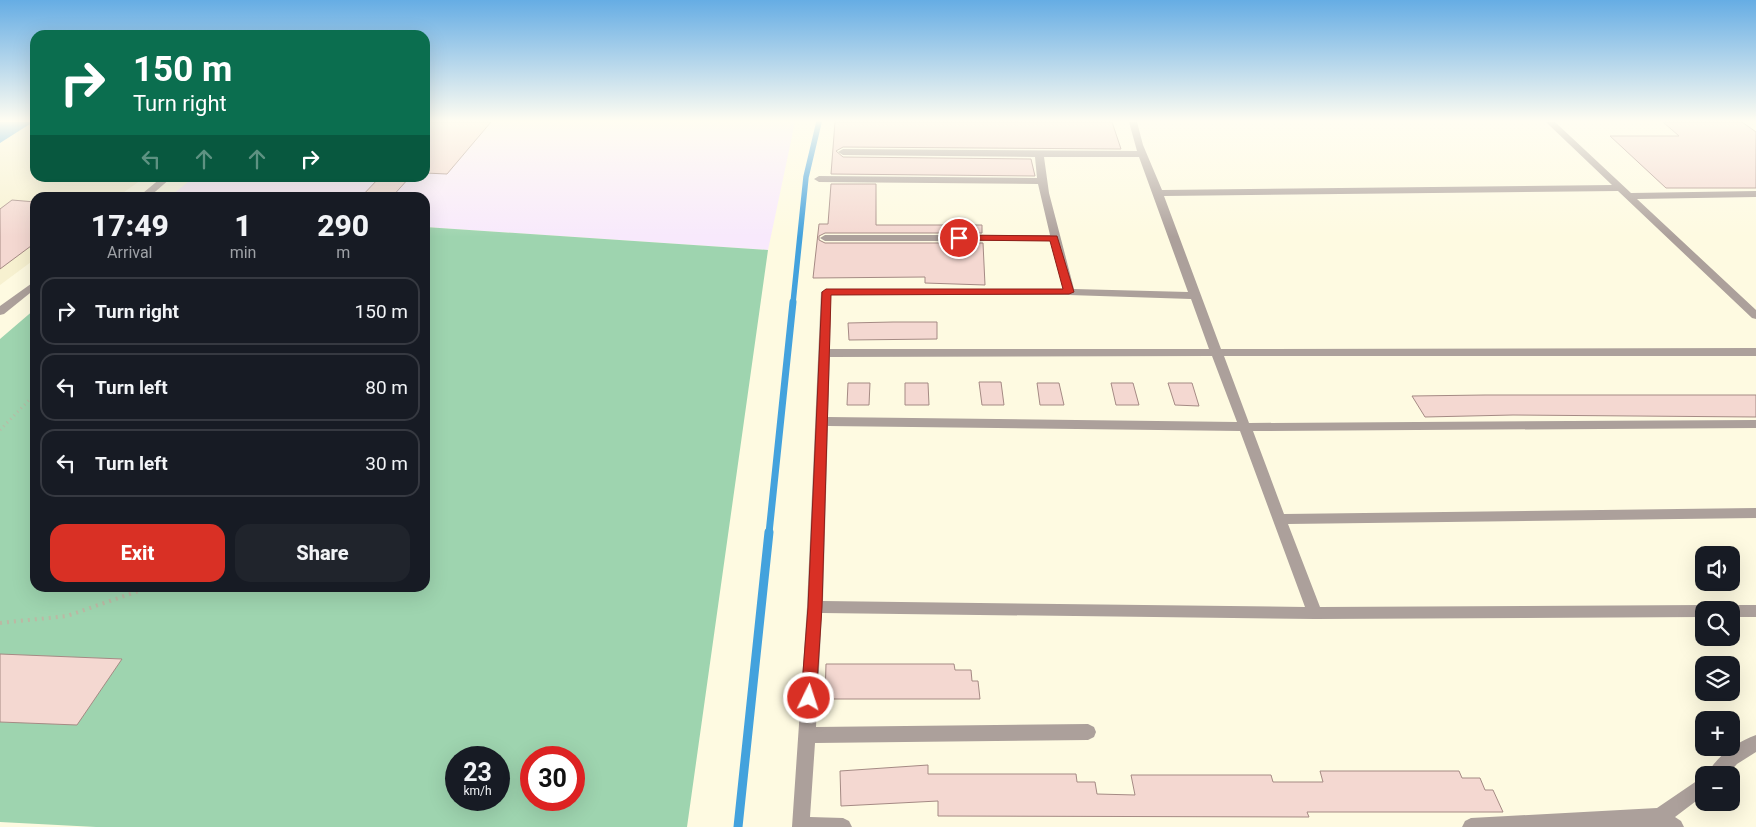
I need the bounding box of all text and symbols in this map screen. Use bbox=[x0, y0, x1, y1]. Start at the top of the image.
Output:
text: 150 m bbox=[133, 49, 232, 90]
icon: right bbox=[50, 50, 115, 115]
text: Turn right bbox=[133, 91, 227, 116]
icon: left bbox=[137, 145, 165, 173]
icon: ahead bbox=[190, 145, 218, 173]
icon: ahead bbox=[243, 145, 271, 173]
icon: right bbox=[296, 145, 324, 173]
text: 17:49 bbox=[91, 208, 169, 243]
text: 1 bbox=[234, 208, 252, 243]
text: 290 bbox=[317, 208, 369, 243]
pin bbox=[938, 217, 980, 259]
icon: arrive bbox=[945, 224, 973, 252]
text: Arrival bbox=[107, 243, 153, 262]
text: min bbox=[230, 243, 256, 262]
text: m bbox=[336, 243, 350, 262]
icon: right bbox=[52, 297, 80, 325]
text: Turn right bbox=[95, 300, 179, 323]
text: 150 m bbox=[355, 300, 408, 323]
icon: left bbox=[52, 373, 80, 401]
text: Turn left bbox=[95, 376, 168, 399]
text: 80 m bbox=[365, 376, 408, 399]
icon: left bbox=[52, 449, 80, 477]
text: Turn left bbox=[95, 452, 168, 475]
text: 30 m bbox=[365, 452, 408, 475]
button: Exit bbox=[50, 524, 225, 582]
button: Share bbox=[235, 524, 410, 582]
map controls bbox=[1695, 546, 1740, 811]
button: sound bbox=[1695, 546, 1740, 591]
button: search bbox=[1695, 601, 1740, 646]
button: layers bbox=[1695, 656, 1740, 701]
position arrow bbox=[782, 671, 834, 723]
button: + bbox=[1695, 711, 1740, 756]
speed limit sign: 30 bbox=[520, 746, 585, 811]
text: 23 bbox=[463, 758, 492, 787]
button: − bbox=[1695, 766, 1740, 811]
text: km/h bbox=[463, 784, 492, 798]

